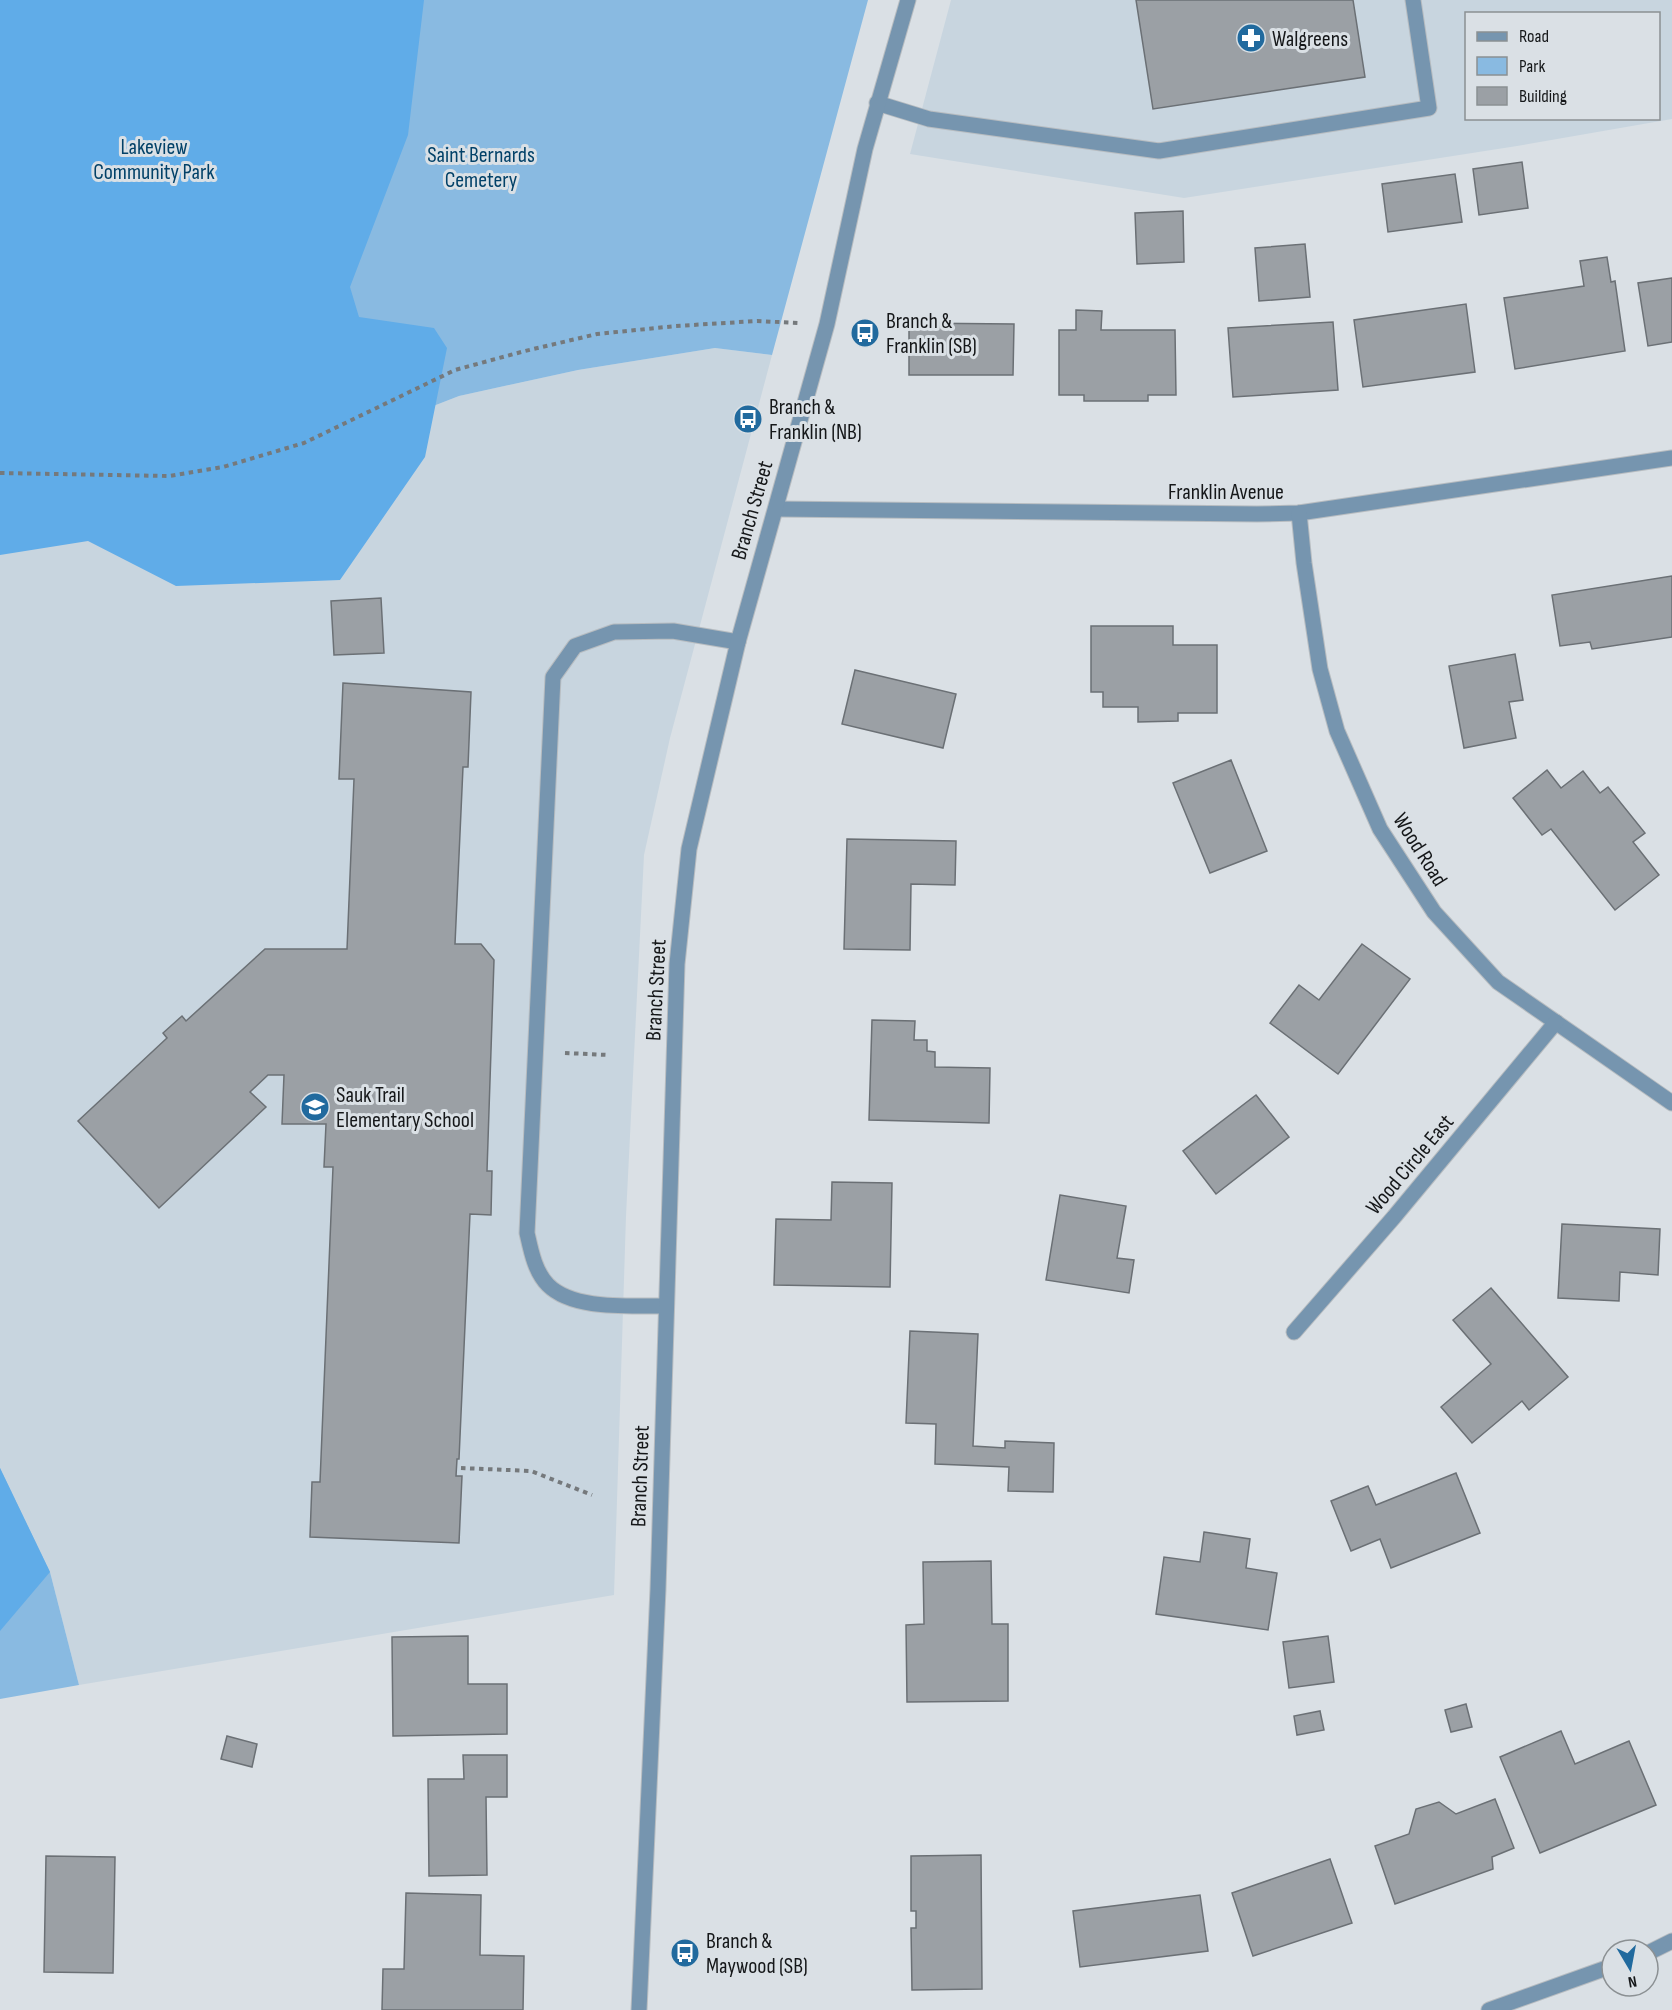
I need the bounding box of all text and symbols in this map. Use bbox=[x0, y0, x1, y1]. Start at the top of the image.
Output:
legend bbox=[1465, 12, 1660, 120]
pharmacy icon: Walgreens bbox=[1235, 22, 1267, 54]
place label: Walgreens bbox=[1272, 26, 1348, 53]
text: Road bbox=[1519, 26, 1549, 47]
text: Park bbox=[1519, 56, 1545, 77]
text: Building bbox=[1519, 86, 1567, 107]
park label: Lakeview Community Park bbox=[93, 134, 215, 186]
park label: Saint Bernards Cemetery bbox=[427, 142, 535, 194]
place label: Branch & Franklin (SB) bbox=[886, 308, 977, 360]
bus stop icon: Branch & Franklin (SB) bbox=[849, 317, 881, 349]
place label: Branch & Franklin (NB) bbox=[769, 394, 862, 446]
bus stop icon: Branch & Franklin (NB) bbox=[732, 403, 764, 435]
street label: Branch Street bbox=[725, 458, 780, 563]
street label: Franklin Avenue bbox=[1168, 479, 1284, 506]
street label: Wood Road bbox=[1387, 808, 1453, 892]
street label: Branch Street bbox=[640, 938, 673, 1042]
place label: Sauk Trail Elementary School bbox=[336, 1082, 474, 1134]
school or university icon: Sauk Trail Elementary School bbox=[299, 1091, 331, 1123]
street label: Wood Circle East bbox=[1360, 1109, 1460, 1221]
street label: Branch Street bbox=[625, 1424, 656, 1527]
place label: Branch & Maywood (SB) bbox=[706, 1928, 808, 1980]
bus stop icon: Branch & Maywood (SB) bbox=[669, 1937, 701, 1969]
north arrow bbox=[1600, 1938, 1660, 1998]
text: N bbox=[1626, 1971, 1638, 1991]

